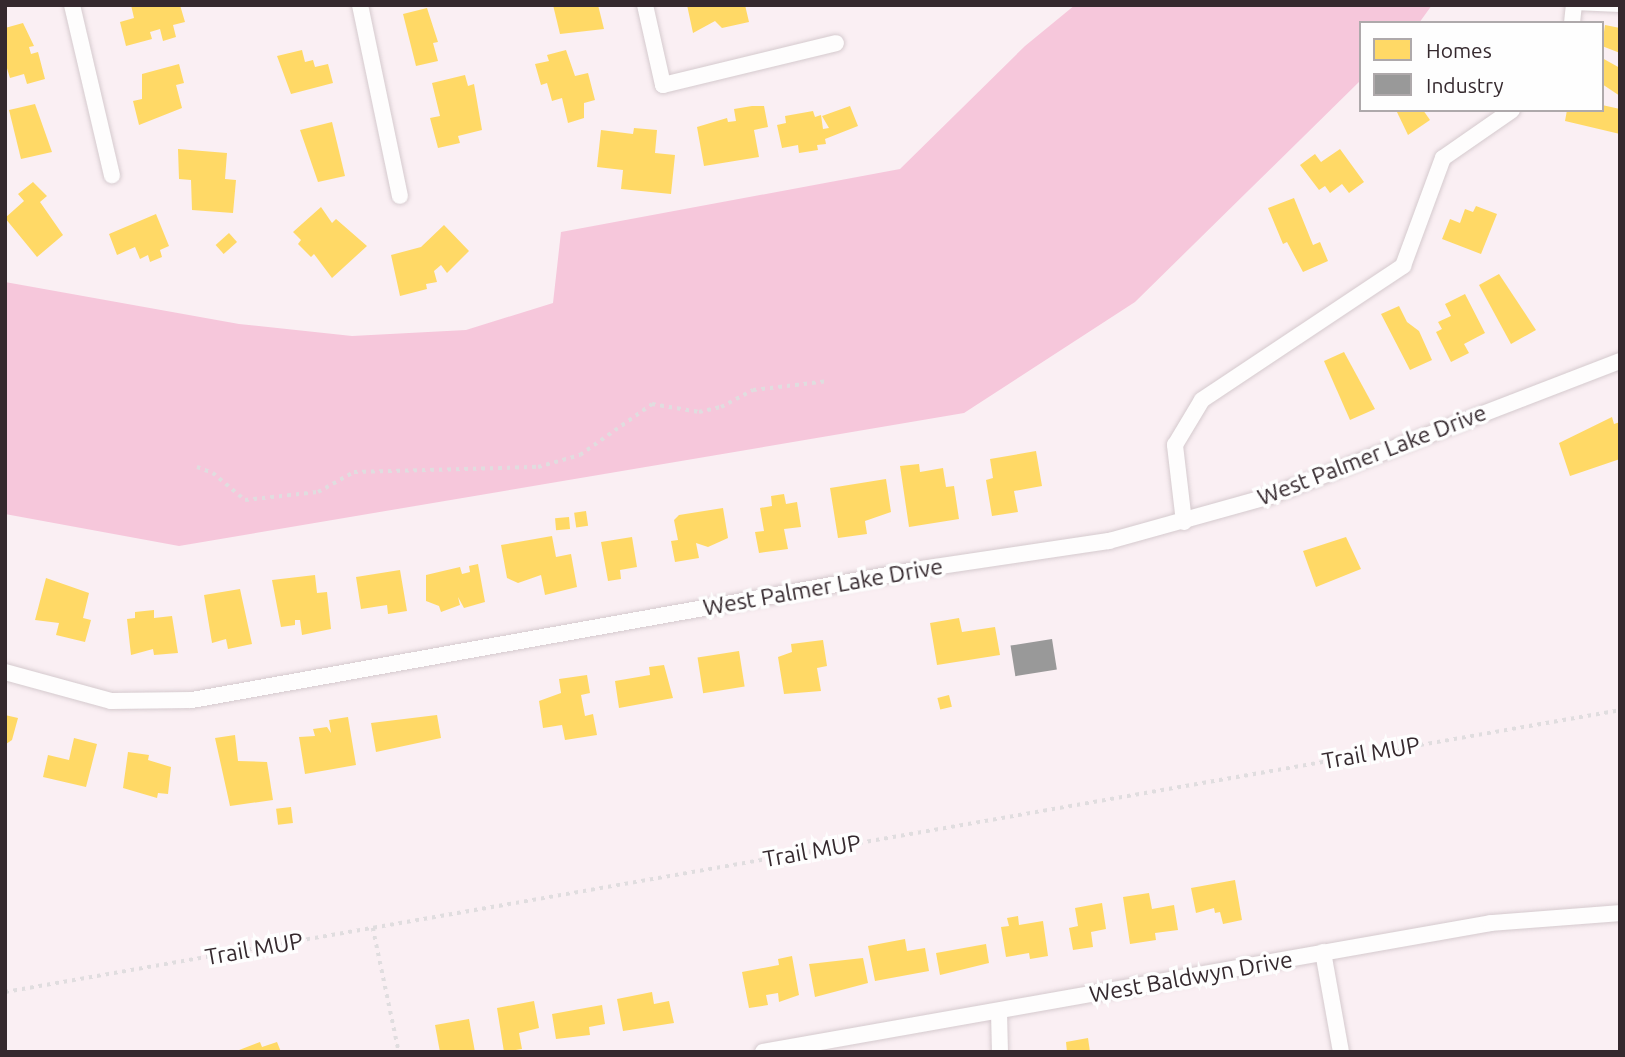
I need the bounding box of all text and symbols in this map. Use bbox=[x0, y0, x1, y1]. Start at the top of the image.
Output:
legend bbox=[1359, 21, 1604, 112]
text: Homes bbox=[1426, 38, 1492, 62]
text: Industry bbox=[1426, 73, 1504, 97]
street label: West Palmer Lake Drive bbox=[1254, 399, 1490, 511]
street label: West Palmer Lake Drive bbox=[701, 552, 945, 622]
street label: Trail MUP bbox=[1320, 731, 1422, 775]
street label: Trail MUP bbox=[761, 829, 863, 873]
street label: Trail MUP bbox=[203, 927, 305, 971]
street label: West Baldwyn Drive bbox=[1087, 946, 1295, 1008]

